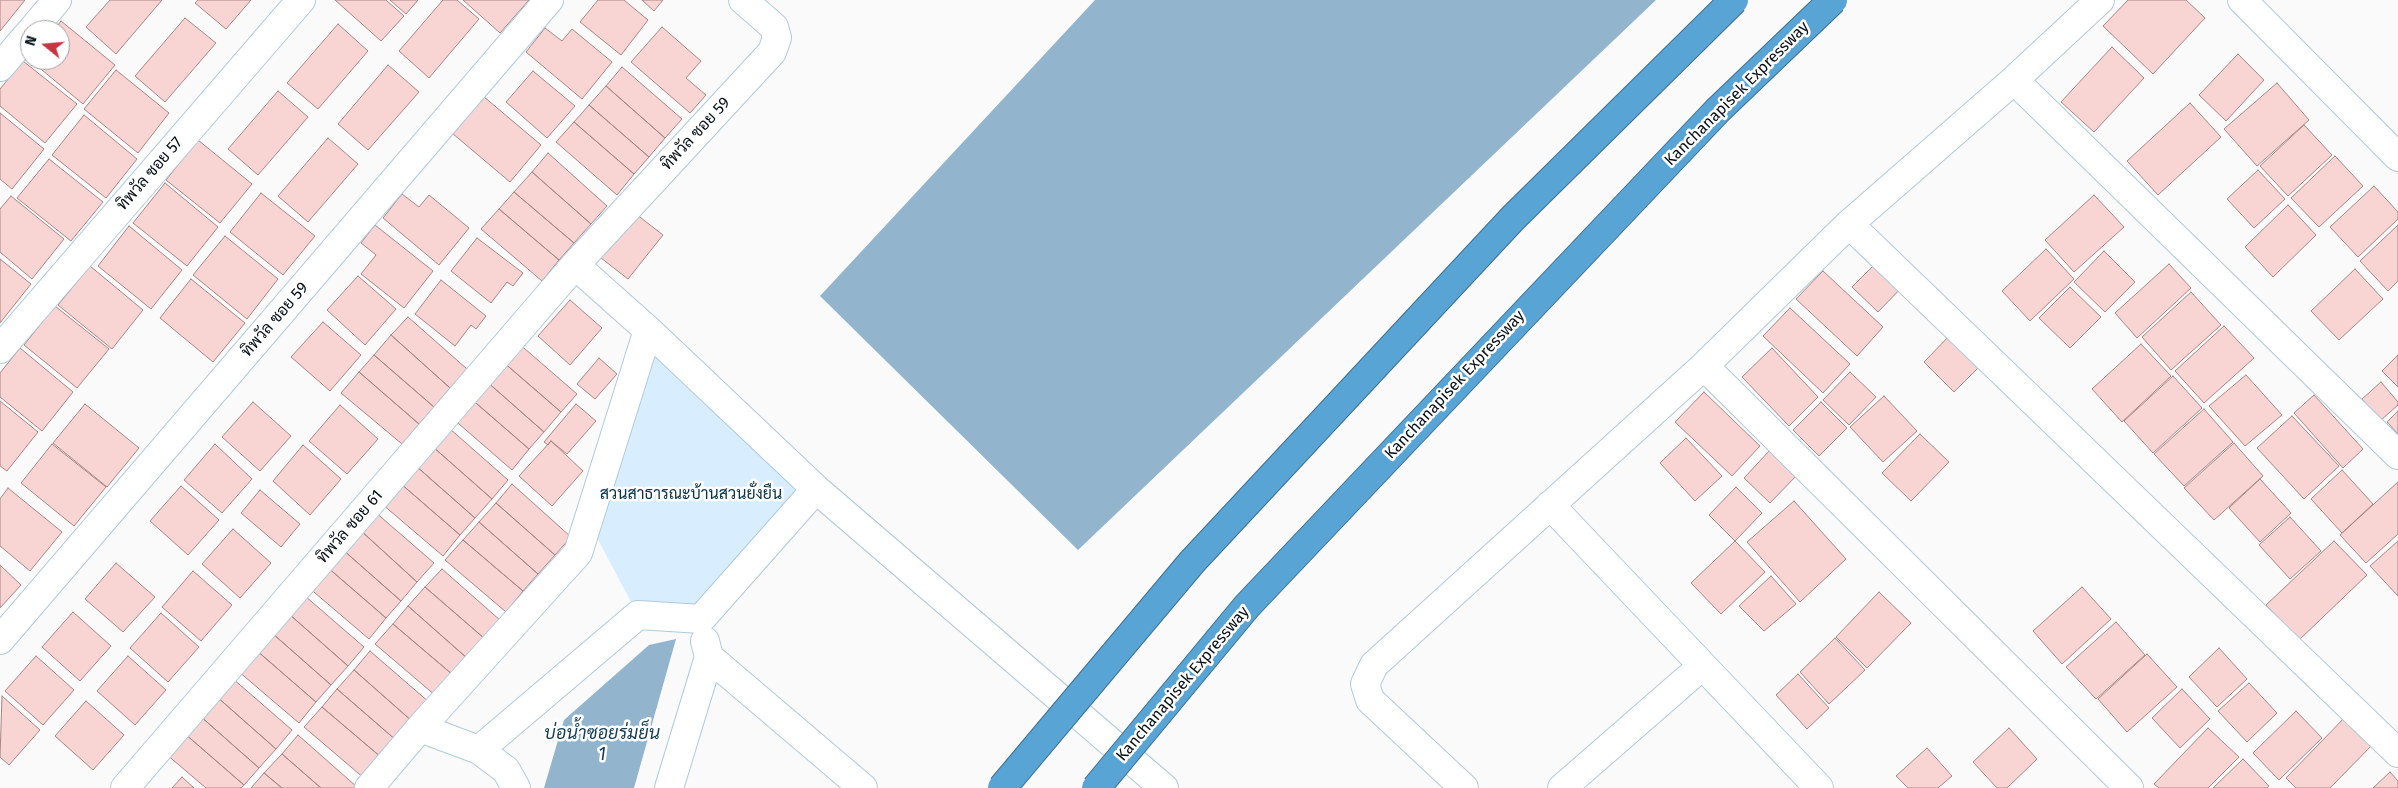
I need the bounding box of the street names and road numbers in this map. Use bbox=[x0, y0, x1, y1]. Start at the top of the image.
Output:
street label: Kanchanapisek Expressway bbox=[1661, 18, 1813, 170]
street label: ทิพวัล ซอย 59 bbox=[657, 94, 735, 174]
street label: ทิพวัล ซอย 57 bbox=[113, 133, 187, 215]
street label: ทิพวัล ซอย 59 bbox=[237, 279, 313, 361]
street label: Kanchanapisek Expressway bbox=[1381, 307, 1529, 463]
street label: ทิพวัล ซอย 61 bbox=[313, 486, 387, 568]
street label: Kanchanapisek Expressway bbox=[1113, 603, 1253, 765]

